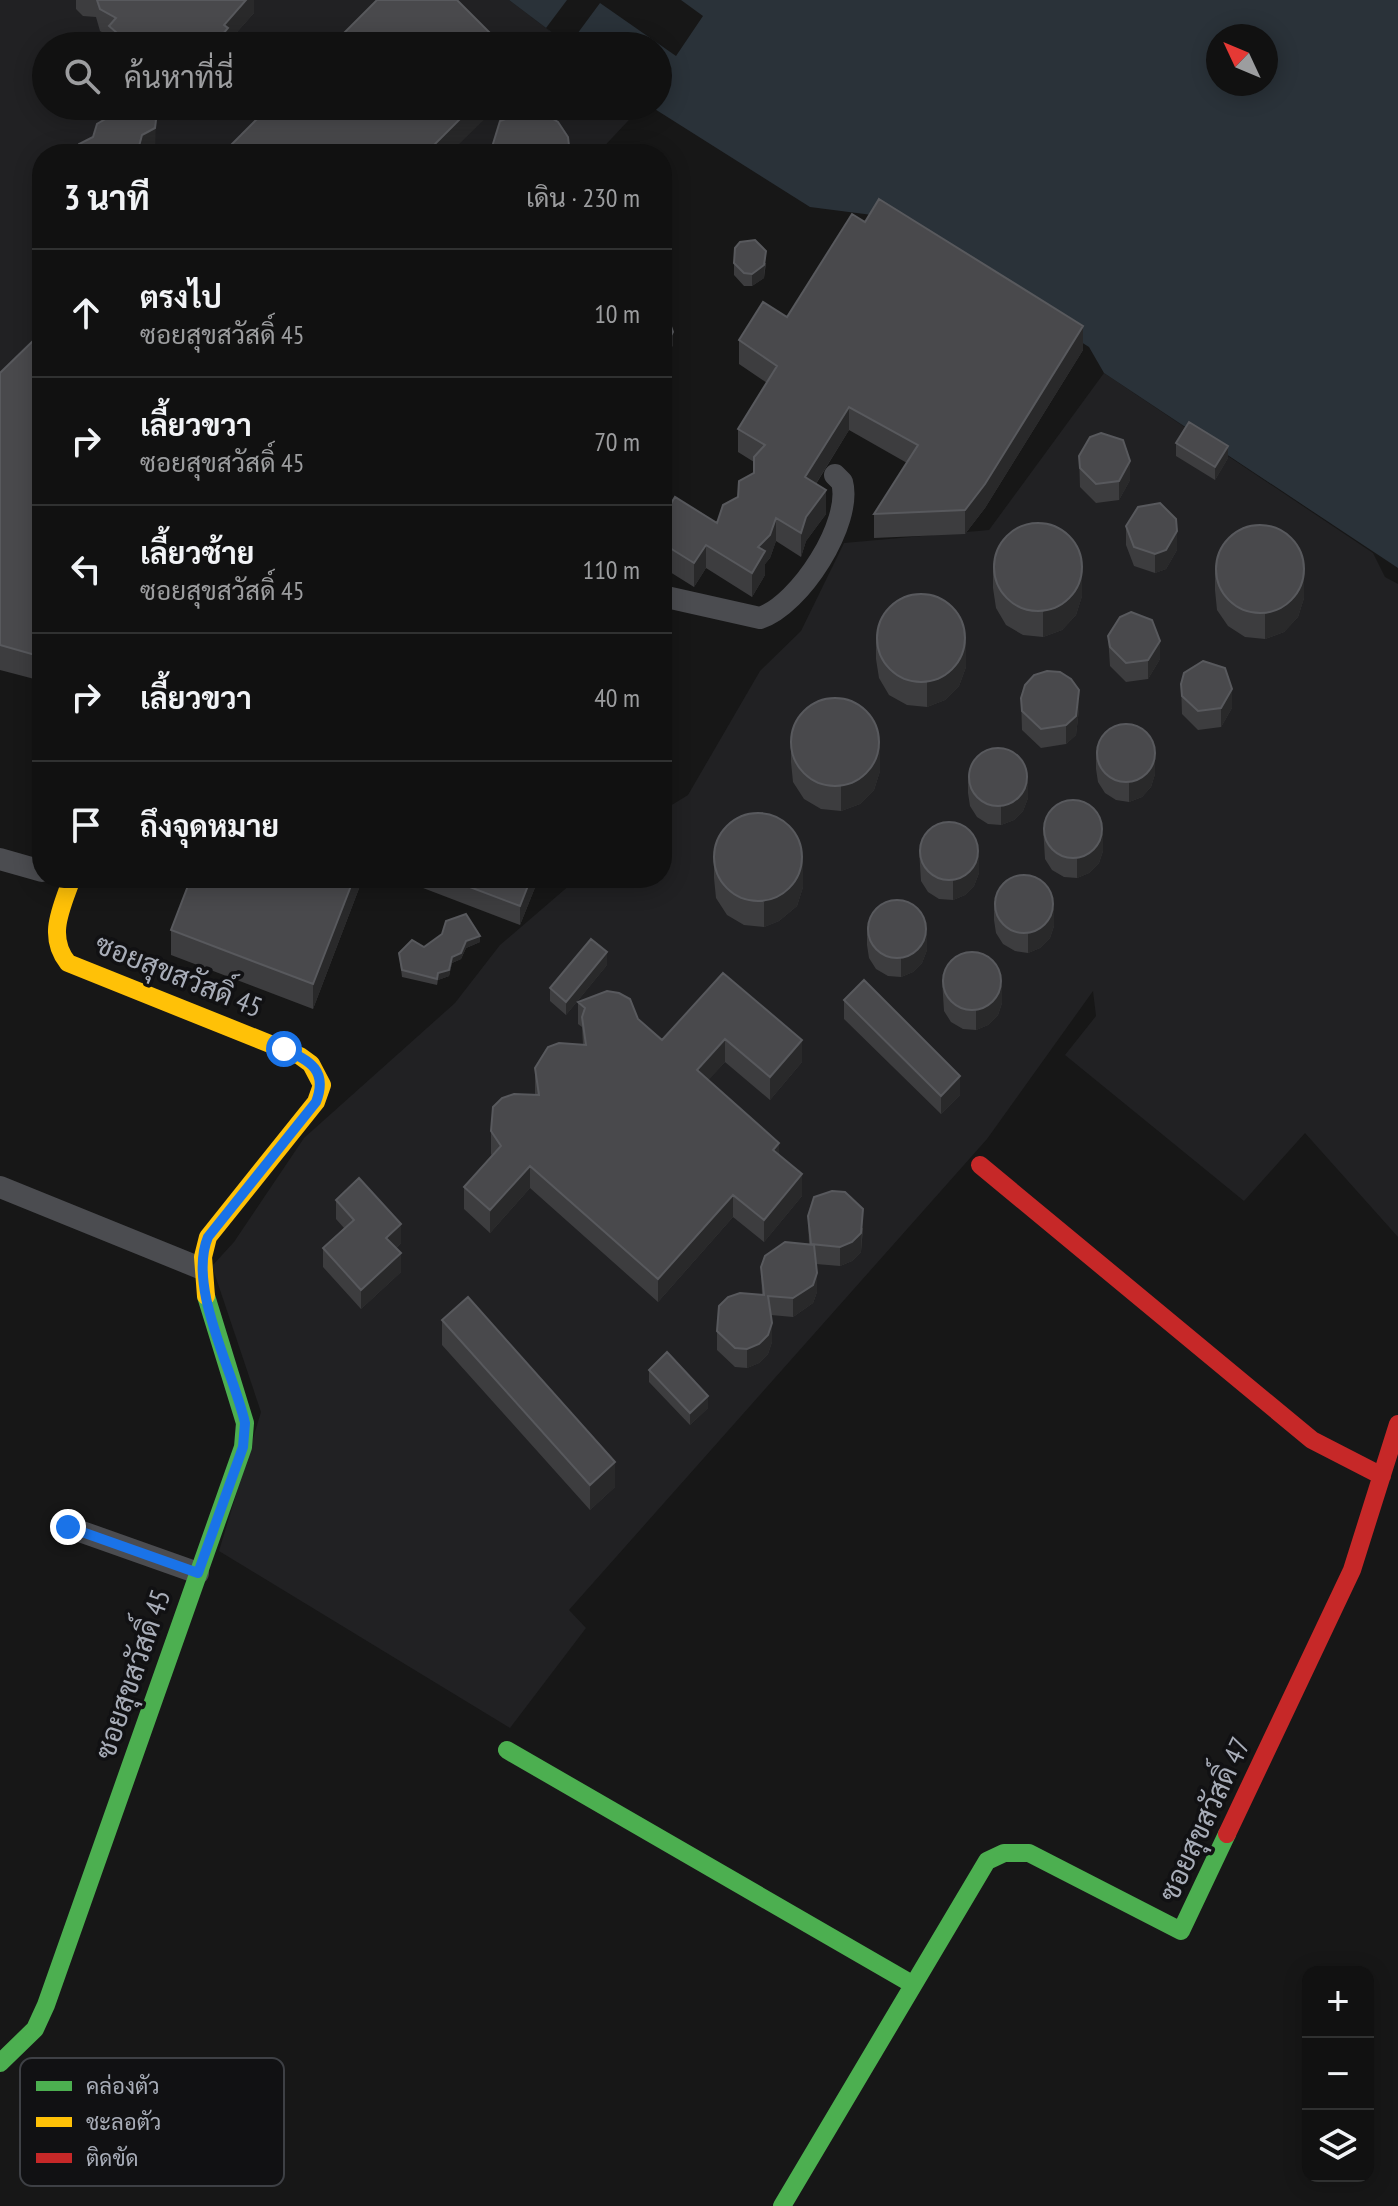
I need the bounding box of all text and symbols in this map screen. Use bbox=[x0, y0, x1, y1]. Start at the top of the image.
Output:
north arrow bbox=[1206, 24, 1278, 96]
search box bbox=[32, 32, 672, 120]
icon: search bbox=[60, 54, 104, 98]
text: ค้นหาที่นี่ bbox=[124, 57, 234, 96]
text: 3 นาที bbox=[64, 175, 150, 219]
text: เดิน · 230 m bbox=[526, 181, 640, 214]
text: ตรงไป bbox=[140, 277, 222, 316]
icon: ahead bbox=[64, 291, 108, 335]
text: 10 m bbox=[594, 297, 640, 330]
text: ซอยสุขสวัสดิ์ 45 bbox=[140, 318, 304, 351]
text: เลี้ยวขวา bbox=[140, 405, 252, 444]
icon: right bbox=[64, 419, 108, 463]
text: 70 m bbox=[594, 425, 640, 458]
text: ซอยสุขสวัสดิ์ 45 bbox=[140, 446, 304, 479]
text: เลี้ยวซ้าย bbox=[140, 533, 254, 572]
icon: left bbox=[64, 547, 108, 591]
text: 110 m bbox=[582, 553, 640, 586]
text: ซอยสุขสวัสดิ์ 45 bbox=[140, 574, 304, 607]
icon: right bbox=[64, 675, 108, 719]
text: เลี้ยวขวา bbox=[140, 678, 252, 717]
text: 40 m bbox=[594, 681, 640, 714]
icon: arrive bbox=[64, 803, 108, 847]
text: ถึงจุดหมาย bbox=[140, 806, 279, 845]
street label: ซอยสุขสวัสดิ์ 45 bbox=[89, 920, 270, 1027]
route start bbox=[266, 1031, 302, 1067]
route end bbox=[50, 1509, 86, 1545]
street label: ซอยสุขสวัสดิ์ 45 bbox=[81, 1583, 180, 1764]
street label: ซอยสุขสวัสดิ์ 47 bbox=[1146, 1729, 1260, 1908]
map controls bbox=[1302, 1966, 1374, 2182]
button: + bbox=[1302, 1966, 1374, 2038]
button: − bbox=[1302, 2038, 1374, 2110]
legend bbox=[20, 2058, 284, 2186]
text: คล่องตัว bbox=[86, 2072, 160, 2100]
text: ชะลอตัว bbox=[86, 2108, 161, 2136]
button: layers bbox=[1302, 2110, 1374, 2182]
text: ติดขัด bbox=[86, 2144, 138, 2172]

